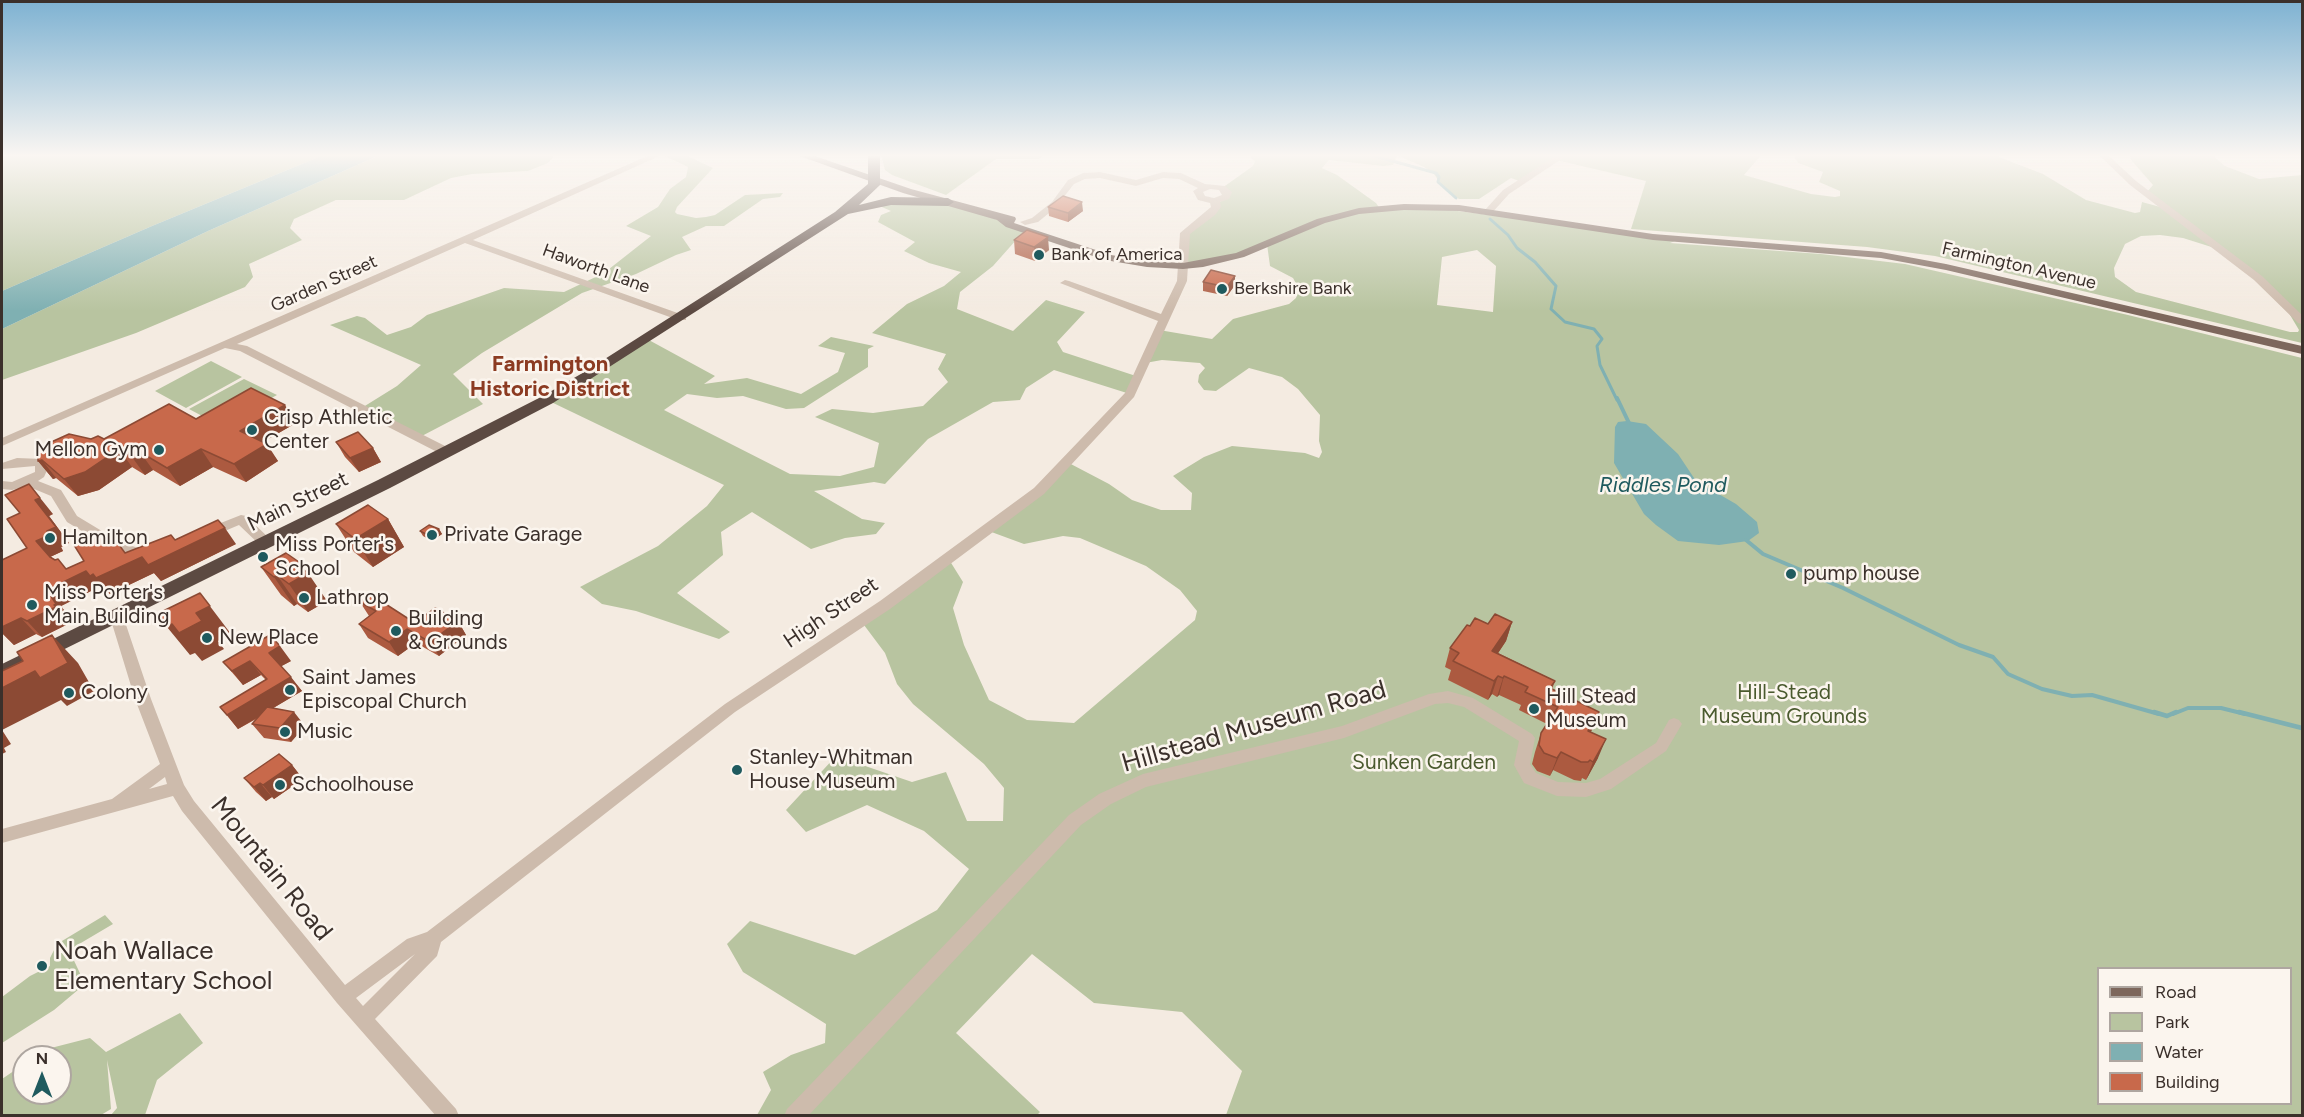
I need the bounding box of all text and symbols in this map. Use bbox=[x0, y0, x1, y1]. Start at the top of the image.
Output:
street label: Farmington Avenue bbox=[1940, 238, 2098, 294]
street label: Haworth Lane bbox=[539, 240, 653, 298]
place label: Bank of America bbox=[1051, 244, 1182, 266]
marker: Bank of America bbox=[1032, 248, 1046, 262]
street label: Garden Street bbox=[267, 251, 381, 317]
place label: Berkshire Bank bbox=[1234, 278, 1352, 300]
marker: Berkshire Bank bbox=[1215, 282, 1229, 296]
district label: Farmington Historic District bbox=[470, 352, 630, 404]
place label: Crisp Athletic Center bbox=[264, 405, 393, 455]
marker: Crisp Athletic Center bbox=[245, 423, 259, 437]
place label: Mellon Gym bbox=[35, 437, 147, 463]
marker: Mellon Gym bbox=[152, 443, 166, 457]
street label: Main Street bbox=[243, 467, 353, 537]
water label: Riddles Pond bbox=[1599, 473, 1727, 499]
place label: Private Garage bbox=[444, 522, 582, 548]
place label: Hamilton bbox=[62, 525, 148, 551]
marker: Private Garage bbox=[425, 528, 439, 542]
marker: Hamilton bbox=[43, 531, 57, 545]
place label: Miss Porter's School bbox=[275, 532, 394, 582]
marker: Miss Porter's School bbox=[256, 550, 270, 564]
place label: pump house bbox=[1803, 561, 1919, 587]
marker: pump house bbox=[1784, 567, 1798, 581]
street label: High Street bbox=[779, 572, 883, 654]
place label: Miss Porter's Main Building bbox=[44, 580, 170, 630]
place label: Lathrop bbox=[316, 585, 389, 611]
marker: Lathrop bbox=[297, 591, 311, 605]
marker: Miss Porter's Main Building bbox=[25, 598, 39, 612]
place label: Building & Grounds bbox=[408, 606, 507, 656]
marker: Building & Grounds bbox=[389, 624, 403, 638]
place label: New Place bbox=[219, 625, 318, 651]
marker: New Place bbox=[200, 631, 214, 645]
place label: Saint James Episcopal Church bbox=[302, 665, 467, 715]
street label: Hillstead Museum Road bbox=[1118, 674, 1390, 780]
place label: Colony bbox=[81, 680, 148, 706]
park label: Hill-Stead Museum Grounds bbox=[1701, 680, 1867, 730]
marker: Saint James Episcopal Church bbox=[283, 683, 297, 697]
place label: Hill Stead Museum bbox=[1546, 684, 1636, 734]
marker: Colony bbox=[62, 686, 76, 700]
marker: Hill Stead Museum bbox=[1527, 702, 1541, 716]
place label: Music bbox=[297, 719, 353, 745]
marker: Music bbox=[278, 725, 292, 739]
place label: Stanley-Whitman House Museum bbox=[749, 745, 913, 795]
park label: Sunken Garden bbox=[1352, 750, 1496, 776]
marker: Stanley-Whitman House Museum bbox=[730, 763, 744, 777]
place label: Schoolhouse bbox=[292, 772, 414, 798]
marker: Schoolhouse bbox=[273, 778, 287, 792]
street label: Mountain Road bbox=[204, 791, 338, 947]
place label: Noah Wallace Elementary School bbox=[54, 935, 272, 996]
marker: Noah Wallace Elementary School bbox=[35, 959, 49, 973]
legend bbox=[2097, 967, 2292, 1105]
text: Road bbox=[2155, 981, 2196, 1003]
text: Park bbox=[2155, 1011, 2189, 1033]
text: Water bbox=[2155, 1041, 2203, 1063]
north arrow bbox=[12, 1045, 72, 1105]
text: N bbox=[36, 1049, 48, 1068]
text: Building bbox=[2155, 1071, 2220, 1093]

